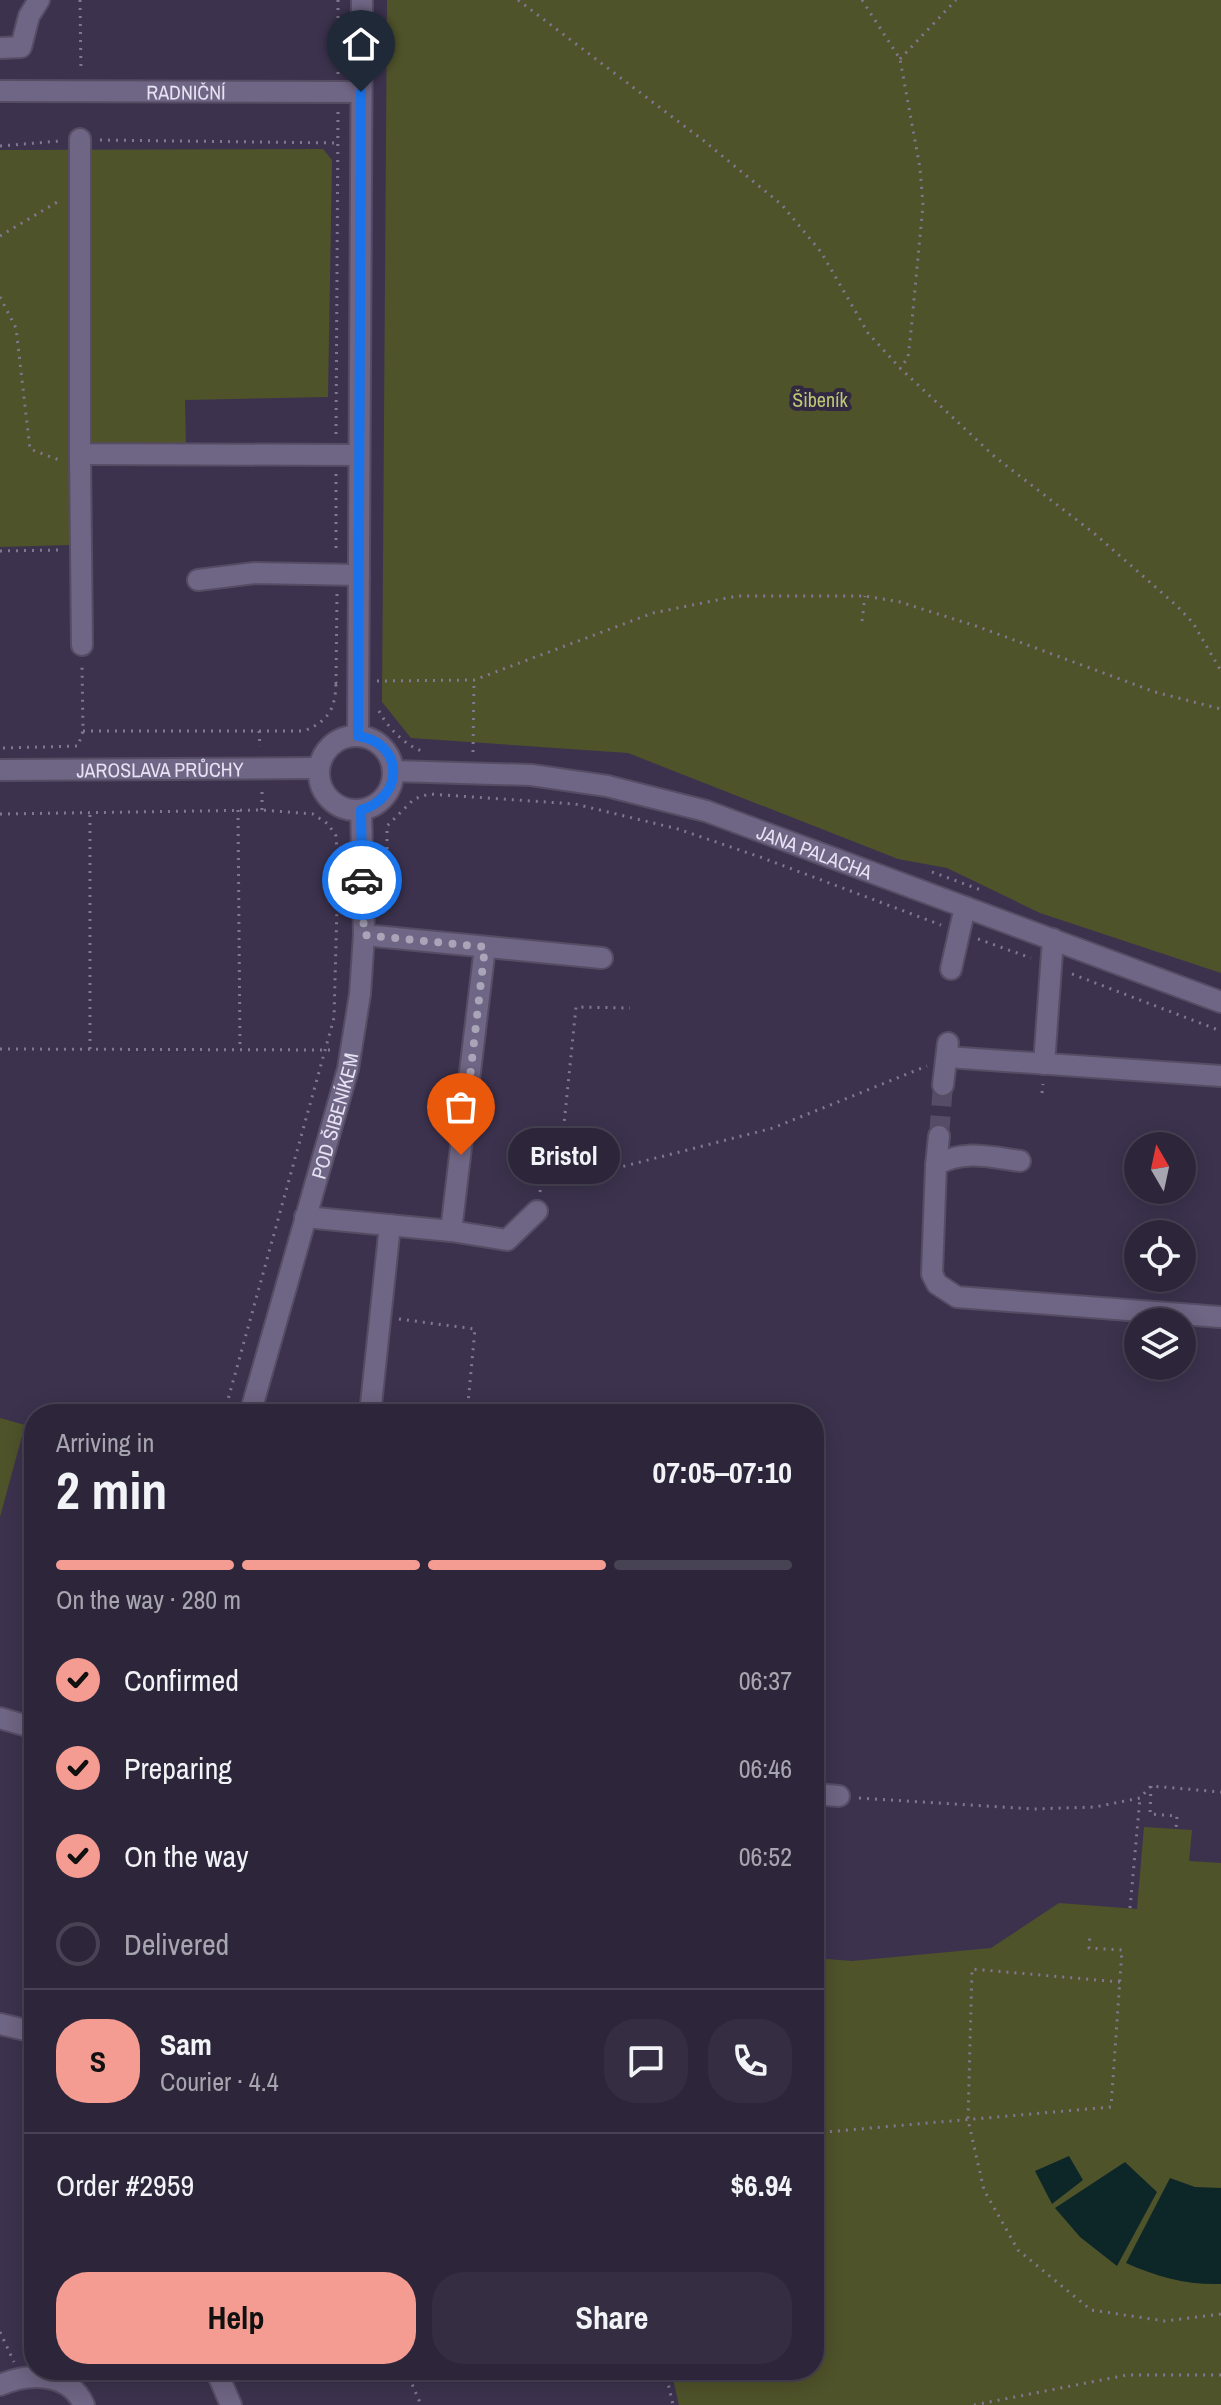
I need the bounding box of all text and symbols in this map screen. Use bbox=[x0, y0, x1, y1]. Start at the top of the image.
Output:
pin bbox=[327, 10, 395, 92]
icon: home bbox=[339, 22, 383, 66]
street label: RADNIČNÍ bbox=[146, 78, 226, 105]
park label: Šibeník bbox=[792, 386, 849, 413]
street label: JAROSLAVA PRŮCHY bbox=[76, 755, 244, 783]
street label: JANA PALACHA bbox=[753, 818, 876, 885]
courier bbox=[322, 840, 402, 920]
icon: car bbox=[340, 858, 384, 902]
street label: POD ŠIBENÍKEM bbox=[304, 1051, 364, 1182]
pin bbox=[427, 1073, 495, 1155]
icon: bag bbox=[439, 1085, 483, 1129]
callout: Bristol bbox=[509, 1127, 621, 1183]
north arrow bbox=[1124, 1132, 1196, 1204]
map controls bbox=[1124, 1132, 1196, 1380]
text: Bristol bbox=[530, 1138, 598, 1173]
button: locate bbox=[1124, 1220, 1196, 1292]
button: layers bbox=[1124, 1308, 1196, 1380]
text: Arriving in bbox=[56, 1425, 154, 1460]
text: 07:05–07:10 bbox=[653, 1452, 792, 1492]
text: 2 min bbox=[56, 1455, 167, 1525]
text: On the way · 280 m bbox=[56, 1582, 241, 1617]
icon: check bbox=[56, 1658, 100, 1702]
text: Confirmed bbox=[124, 1660, 239, 1700]
text: 06:37 bbox=[739, 1663, 792, 1698]
icon: check bbox=[56, 1746, 100, 1790]
text: Preparing bbox=[124, 1748, 232, 1788]
text: 06:46 bbox=[739, 1751, 792, 1786]
icon: check bbox=[56, 1834, 100, 1878]
text: On the way bbox=[124, 1836, 248, 1876]
text: 06:52 bbox=[739, 1839, 792, 1874]
text: Delivered bbox=[124, 1924, 229, 1964]
button: chat bbox=[604, 2019, 688, 2103]
button: phone bbox=[708, 2019, 792, 2103]
text: Sam bbox=[160, 2024, 212, 2064]
text: S bbox=[90, 2041, 106, 2081]
text: Courier · 4.4 bbox=[160, 2064, 279, 2099]
text: Order #2959 bbox=[56, 2165, 194, 2205]
text: $6.94 bbox=[730, 2165, 792, 2205]
button: Help bbox=[56, 2272, 416, 2364]
button: Share bbox=[432, 2272, 792, 2364]

